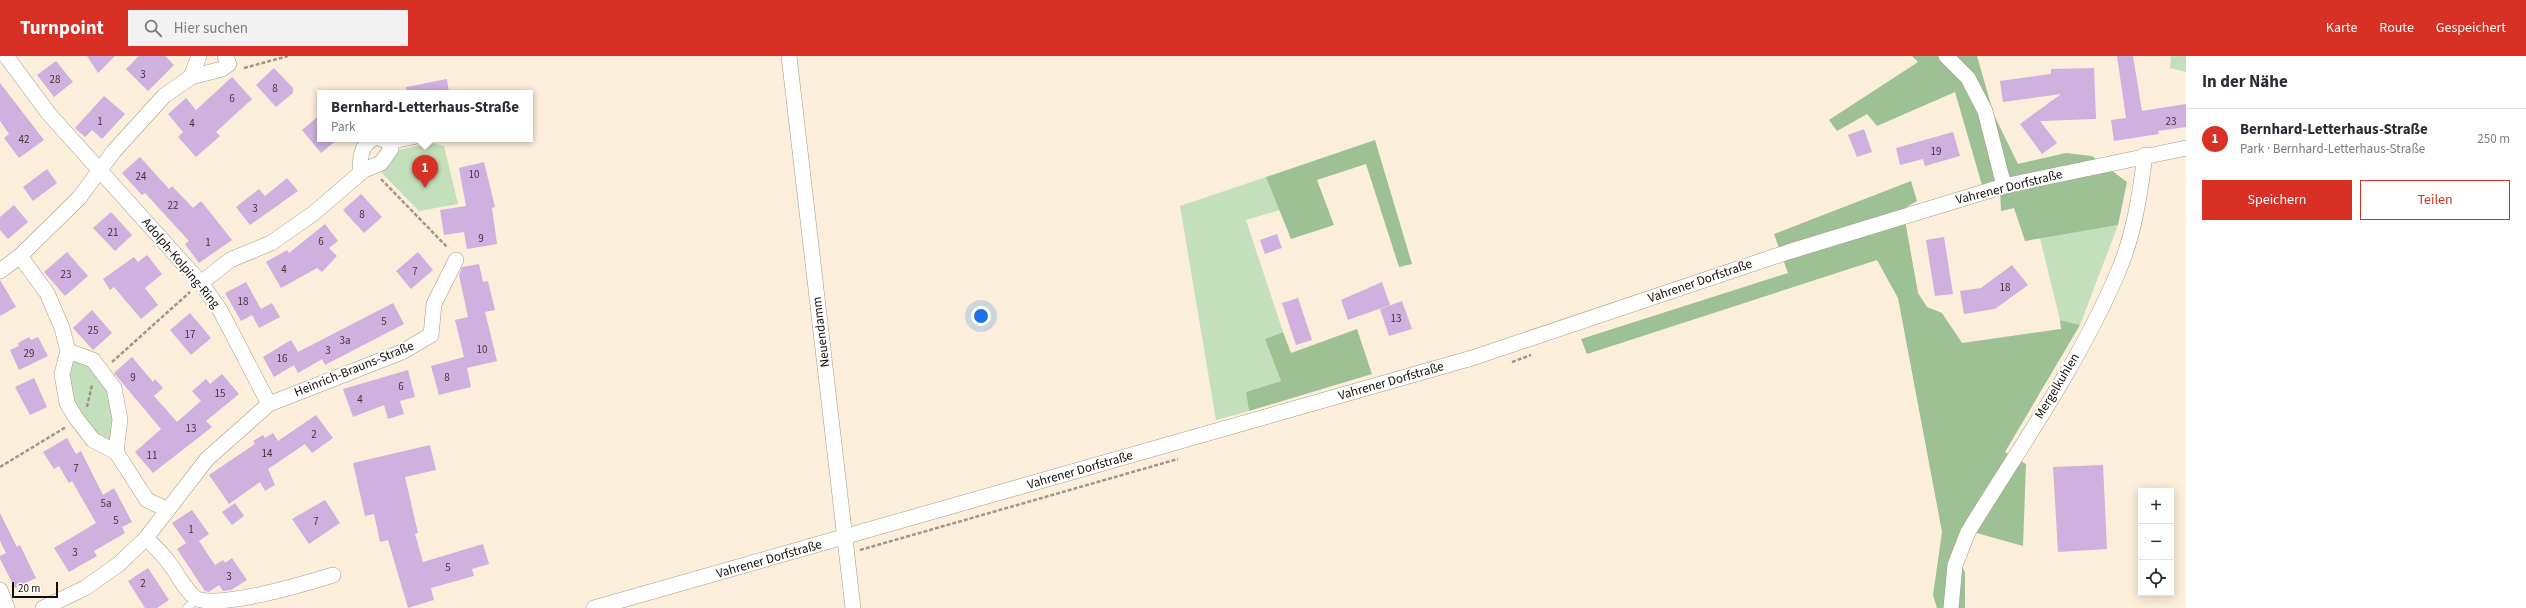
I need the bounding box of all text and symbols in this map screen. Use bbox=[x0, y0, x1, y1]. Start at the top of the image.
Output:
search box bbox=[128, 10, 408, 46]
text: Turnpoint bbox=[20, 15, 104, 42]
icon: search bbox=[142, 17, 164, 39]
text: Hier suchen bbox=[174, 18, 248, 39]
text: Karte bbox=[2326, 18, 2357, 38]
text: Route bbox=[2379, 18, 2414, 38]
text: Gespeichert bbox=[2436, 18, 2506, 38]
house number: 3 bbox=[140, 67, 146, 82]
text: In der Nähe bbox=[2202, 70, 2288, 94]
house number: 28 bbox=[50, 72, 61, 87]
house number: 8 bbox=[272, 81, 278, 96]
popup bbox=[317, 90, 533, 142]
house number: 6 bbox=[229, 91, 235, 106]
text: Bernhard-Letterhaus-Straße bbox=[331, 97, 519, 118]
house number: 1 bbox=[97, 114, 103, 129]
house number: 23 bbox=[2166, 114, 2176, 129]
house number: 4 bbox=[189, 116, 195, 131]
text: Park bbox=[331, 118, 355, 136]
text: Bernhard-Letterhaus-Straße bbox=[2240, 119, 2428, 140]
text: 1 bbox=[2212, 130, 2218, 148]
text: 250 m bbox=[2477, 130, 2510, 148]
house number: 42 bbox=[19, 132, 29, 147]
text: Park · Bernhard-Letterhaus-Straße bbox=[2240, 140, 2425, 158]
house number: 19 bbox=[1931, 144, 1941, 159]
pin: 1 bbox=[412, 155, 438, 188]
street label: Vahrener Dorfstraße bbox=[1954, 165, 2064, 209]
house number: 10 bbox=[469, 167, 479, 182]
house number: 24 bbox=[136, 169, 147, 184]
button: Speichern bbox=[2202, 180, 2352, 220]
button: Teilen bbox=[2360, 180, 2510, 220]
house number: 22 bbox=[168, 198, 178, 213]
house number: 3 bbox=[252, 201, 258, 216]
house number: 8 bbox=[359, 207, 365, 222]
street label: Adolph-Kolping-Ring bbox=[138, 214, 225, 312]
house number: 21 bbox=[108, 225, 118, 240]
house number: 9 bbox=[478, 231, 484, 246]
house number: 6 bbox=[318, 234, 324, 249]
house number: 1 bbox=[205, 235, 211, 250]
street label: Vahrener Dorfstraße bbox=[1645, 255, 1755, 307]
house number: 4 bbox=[281, 262, 287, 277]
house number: 7 bbox=[412, 264, 418, 279]
house number: 23 bbox=[61, 267, 71, 282]
house number: 18 bbox=[2000, 280, 2011, 295]
house number: 18 bbox=[238, 294, 249, 309]
street label: Neuendamm bbox=[808, 296, 834, 368]
your location bbox=[971, 306, 991, 326]
house number: 13 bbox=[1391, 311, 1401, 326]
house number: 5 bbox=[381, 314, 387, 329]
house number: 25 bbox=[88, 323, 98, 338]
house number: 17 bbox=[185, 327, 195, 342]
house number: 3a bbox=[339, 333, 351, 348]
street label: Heinrich-Brauns-Straße bbox=[291, 337, 417, 401]
house number: 10 bbox=[477, 342, 487, 357]
house number: 3 bbox=[325, 343, 331, 358]
house number: 29 bbox=[24, 346, 34, 361]
street label: Mergelkuhlen bbox=[2030, 350, 2084, 422]
house number: 16 bbox=[277, 351, 288, 366]
street label: Vahrener Dorfstraße bbox=[1336, 357, 1446, 405]
house number: 9 bbox=[130, 370, 136, 385]
house number: 8 bbox=[444, 370, 450, 385]
house number: 6 bbox=[398, 379, 404, 394]
house number: 15 bbox=[215, 386, 225, 401]
house number: 4 bbox=[357, 392, 363, 407]
house number: 13 bbox=[186, 421, 196, 436]
house number: 2 bbox=[311, 427, 317, 442]
house number: 14 bbox=[262, 446, 273, 461]
street label: Vahrener Dorfstraße bbox=[1025, 446, 1135, 494]
house number: 11 bbox=[147, 448, 157, 463]
house number: 7 bbox=[73, 461, 79, 476]
map controls bbox=[2138, 488, 2174, 596]
button: + bbox=[2138, 488, 2174, 524]
house number: 5a bbox=[100, 496, 112, 511]
house number: 5 bbox=[113, 513, 119, 528]
house number: 7 bbox=[313, 514, 319, 529]
house number: 1 bbox=[188, 522, 194, 537]
button: − bbox=[2138, 524, 2174, 560]
street label: Vahrener Dorfstraße bbox=[714, 535, 824, 583]
house number: 3 bbox=[72, 545, 78, 560]
house number: 5 bbox=[445, 560, 451, 575]
button: locate bbox=[2138, 560, 2174, 596]
house number: 3 bbox=[226, 569, 232, 584]
house number: 2 bbox=[140, 576, 146, 591]
scale bar bbox=[12, 580, 58, 599]
text: 20 m bbox=[18, 581, 40, 596]

